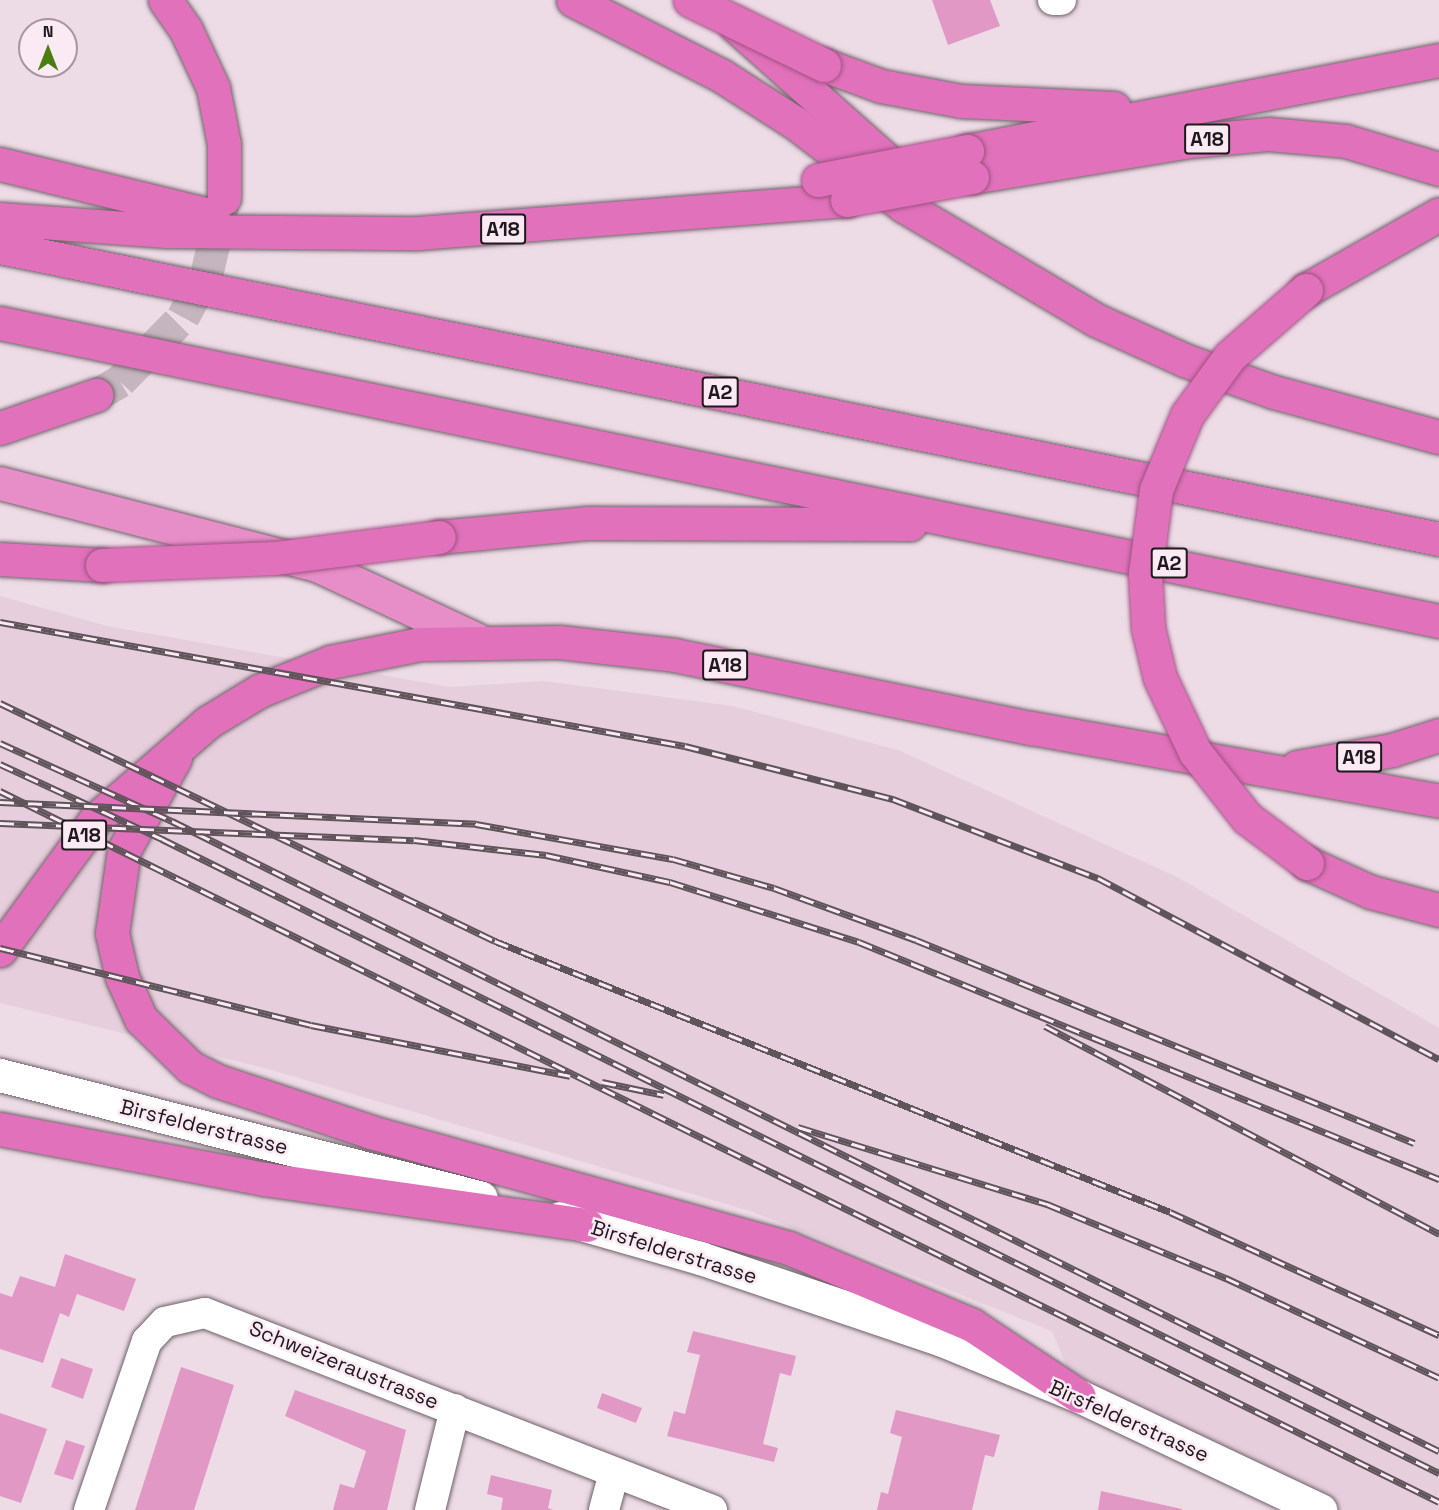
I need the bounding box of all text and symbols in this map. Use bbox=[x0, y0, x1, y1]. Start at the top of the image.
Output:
north arrow bbox=[18, 18, 78, 78]
text: N bbox=[43, 21, 53, 42]
road number: A18 bbox=[1183, 122, 1231, 156]
road number: A18 bbox=[479, 212, 527, 246]
road number: A2 bbox=[700, 375, 740, 409]
road number: A2 bbox=[1150, 546, 1188, 580]
road number: A18 bbox=[701, 648, 749, 682]
road number: A18 bbox=[1335, 740, 1383, 774]
road number: A18 bbox=[60, 818, 108, 852]
street label: Birsfelderstrasse bbox=[117, 1094, 291, 1160]
street label: Birsfelderstrasse bbox=[588, 1215, 760, 1289]
street label: Schweizeraustrasse bbox=[246, 1315, 442, 1415]
street label: Birsfelderstrasse bbox=[1045, 1374, 1213, 1468]

